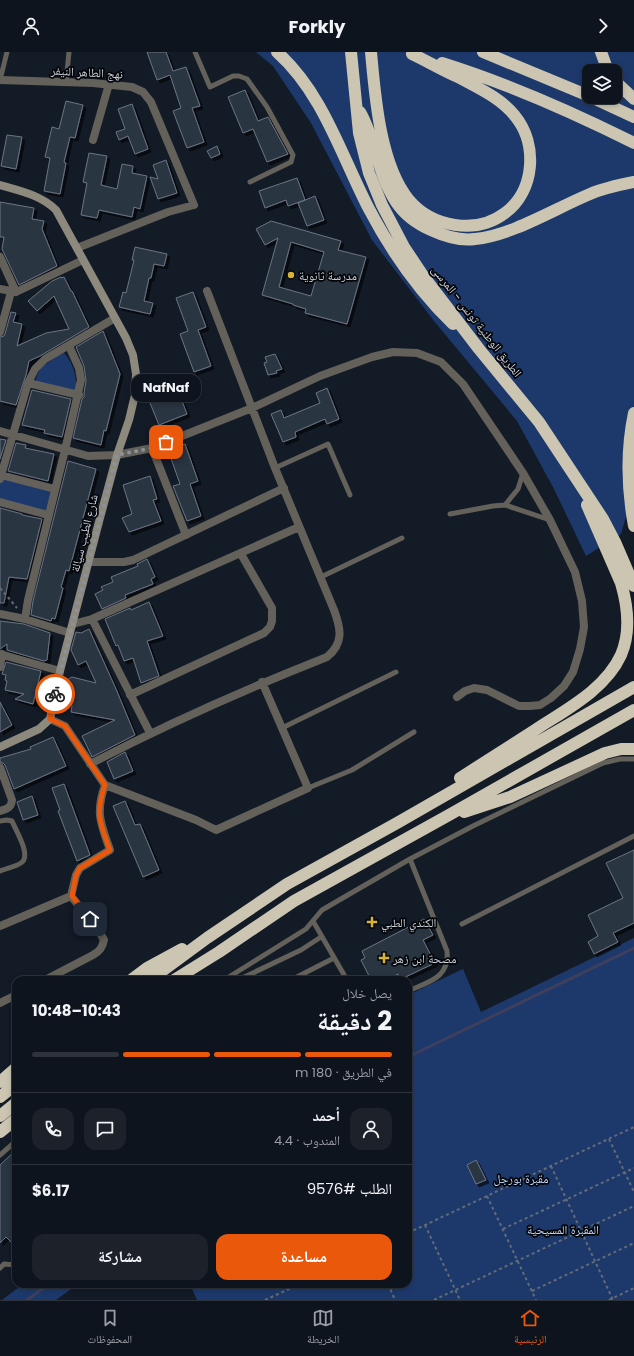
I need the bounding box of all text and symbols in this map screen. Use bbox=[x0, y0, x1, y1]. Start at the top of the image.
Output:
text: Forkly bbox=[289, 14, 345, 39]
icon: person bbox=[20, 15, 42, 37]
icon: forward bbox=[592, 15, 614, 37]
street label: نهج الطاهر النيفر bbox=[50, 62, 123, 82]
map controls bbox=[582, 64, 622, 104]
button: layers bbox=[582, 64, 622, 104]
street label: الطريق الوطنية تونس - المرسى bbox=[428, 261, 526, 381]
place label: مدرسة ثانوية bbox=[299, 267, 357, 284]
marker: مدرسة ثانوية bbox=[286, 270, 296, 280]
callout: NafNaf bbox=[131, 374, 201, 402]
text: NafNaf bbox=[143, 378, 189, 397]
pin bbox=[149, 425, 183, 459]
icon: bag bbox=[155, 431, 177, 453]
street label: شارع الطيب سيالة bbox=[66, 492, 102, 574]
courier bbox=[35, 674, 75, 714]
icon: bike bbox=[44, 683, 66, 705]
pin bbox=[73, 902, 107, 936]
icon: home bbox=[79, 908, 101, 930]
place label: الكندي الطبي bbox=[381, 914, 437, 933]
marker: الكندي الطبي bbox=[366, 916, 378, 928]
place label: مصحة ابن زهر bbox=[392, 950, 456, 967]
marker: مصحة ابن زهر bbox=[378, 952, 390, 964]
text: يصل خلال bbox=[342, 984, 392, 1003]
text: 10:43–10:48 bbox=[32, 1000, 121, 1021]
text: 2 دقيقة bbox=[317, 1003, 392, 1039]
text: في الطريق · 180 m bbox=[295, 1063, 392, 1082]
text: أحمد bbox=[313, 1105, 340, 1126]
button: phone bbox=[32, 1108, 74, 1150]
button: chat bbox=[84, 1108, 126, 1150]
button: person bbox=[350, 1108, 392, 1150]
text: المندوب · 4.4 bbox=[274, 1131, 340, 1150]
park label: مقبرة بورجل bbox=[494, 1170, 548, 1187]
text: الطلب #9576 bbox=[307, 1178, 392, 1199]
text: $6.17 bbox=[32, 1180, 69, 1201]
park label: المقبرة المسيحية bbox=[527, 1221, 599, 1238]
button: مشاركة bbox=[32, 1234, 208, 1280]
button: مساعدة bbox=[216, 1234, 392, 1280]
tab: المحفوظات bbox=[87, 1307, 132, 1350]
tab: الخريطة bbox=[307, 1307, 339, 1350]
tab: الرئيسية bbox=[514, 1307, 547, 1350]

